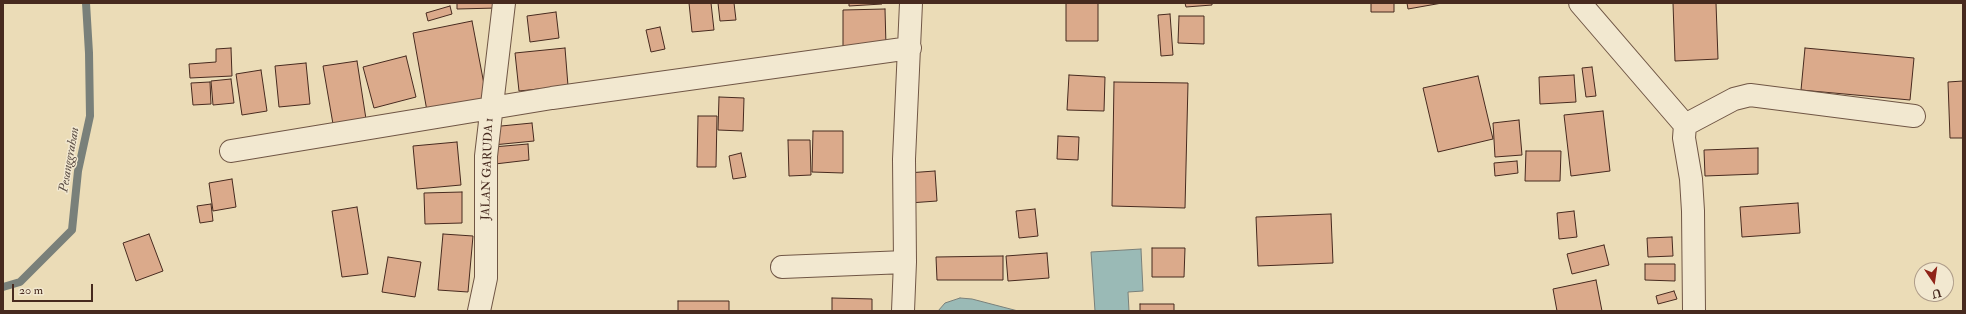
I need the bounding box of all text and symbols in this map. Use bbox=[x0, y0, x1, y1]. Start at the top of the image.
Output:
street label: JALAN GARUDA 1 bbox=[479, 118, 497, 220]
water label: Pesanggrahan bbox=[57, 126, 83, 194]
north arrow bbox=[1914, 262, 1954, 302]
scale bar bbox=[14, 276, 95, 302]
text: 20 m bbox=[19, 283, 43, 298]
text: U bbox=[1931, 286, 1943, 301]

